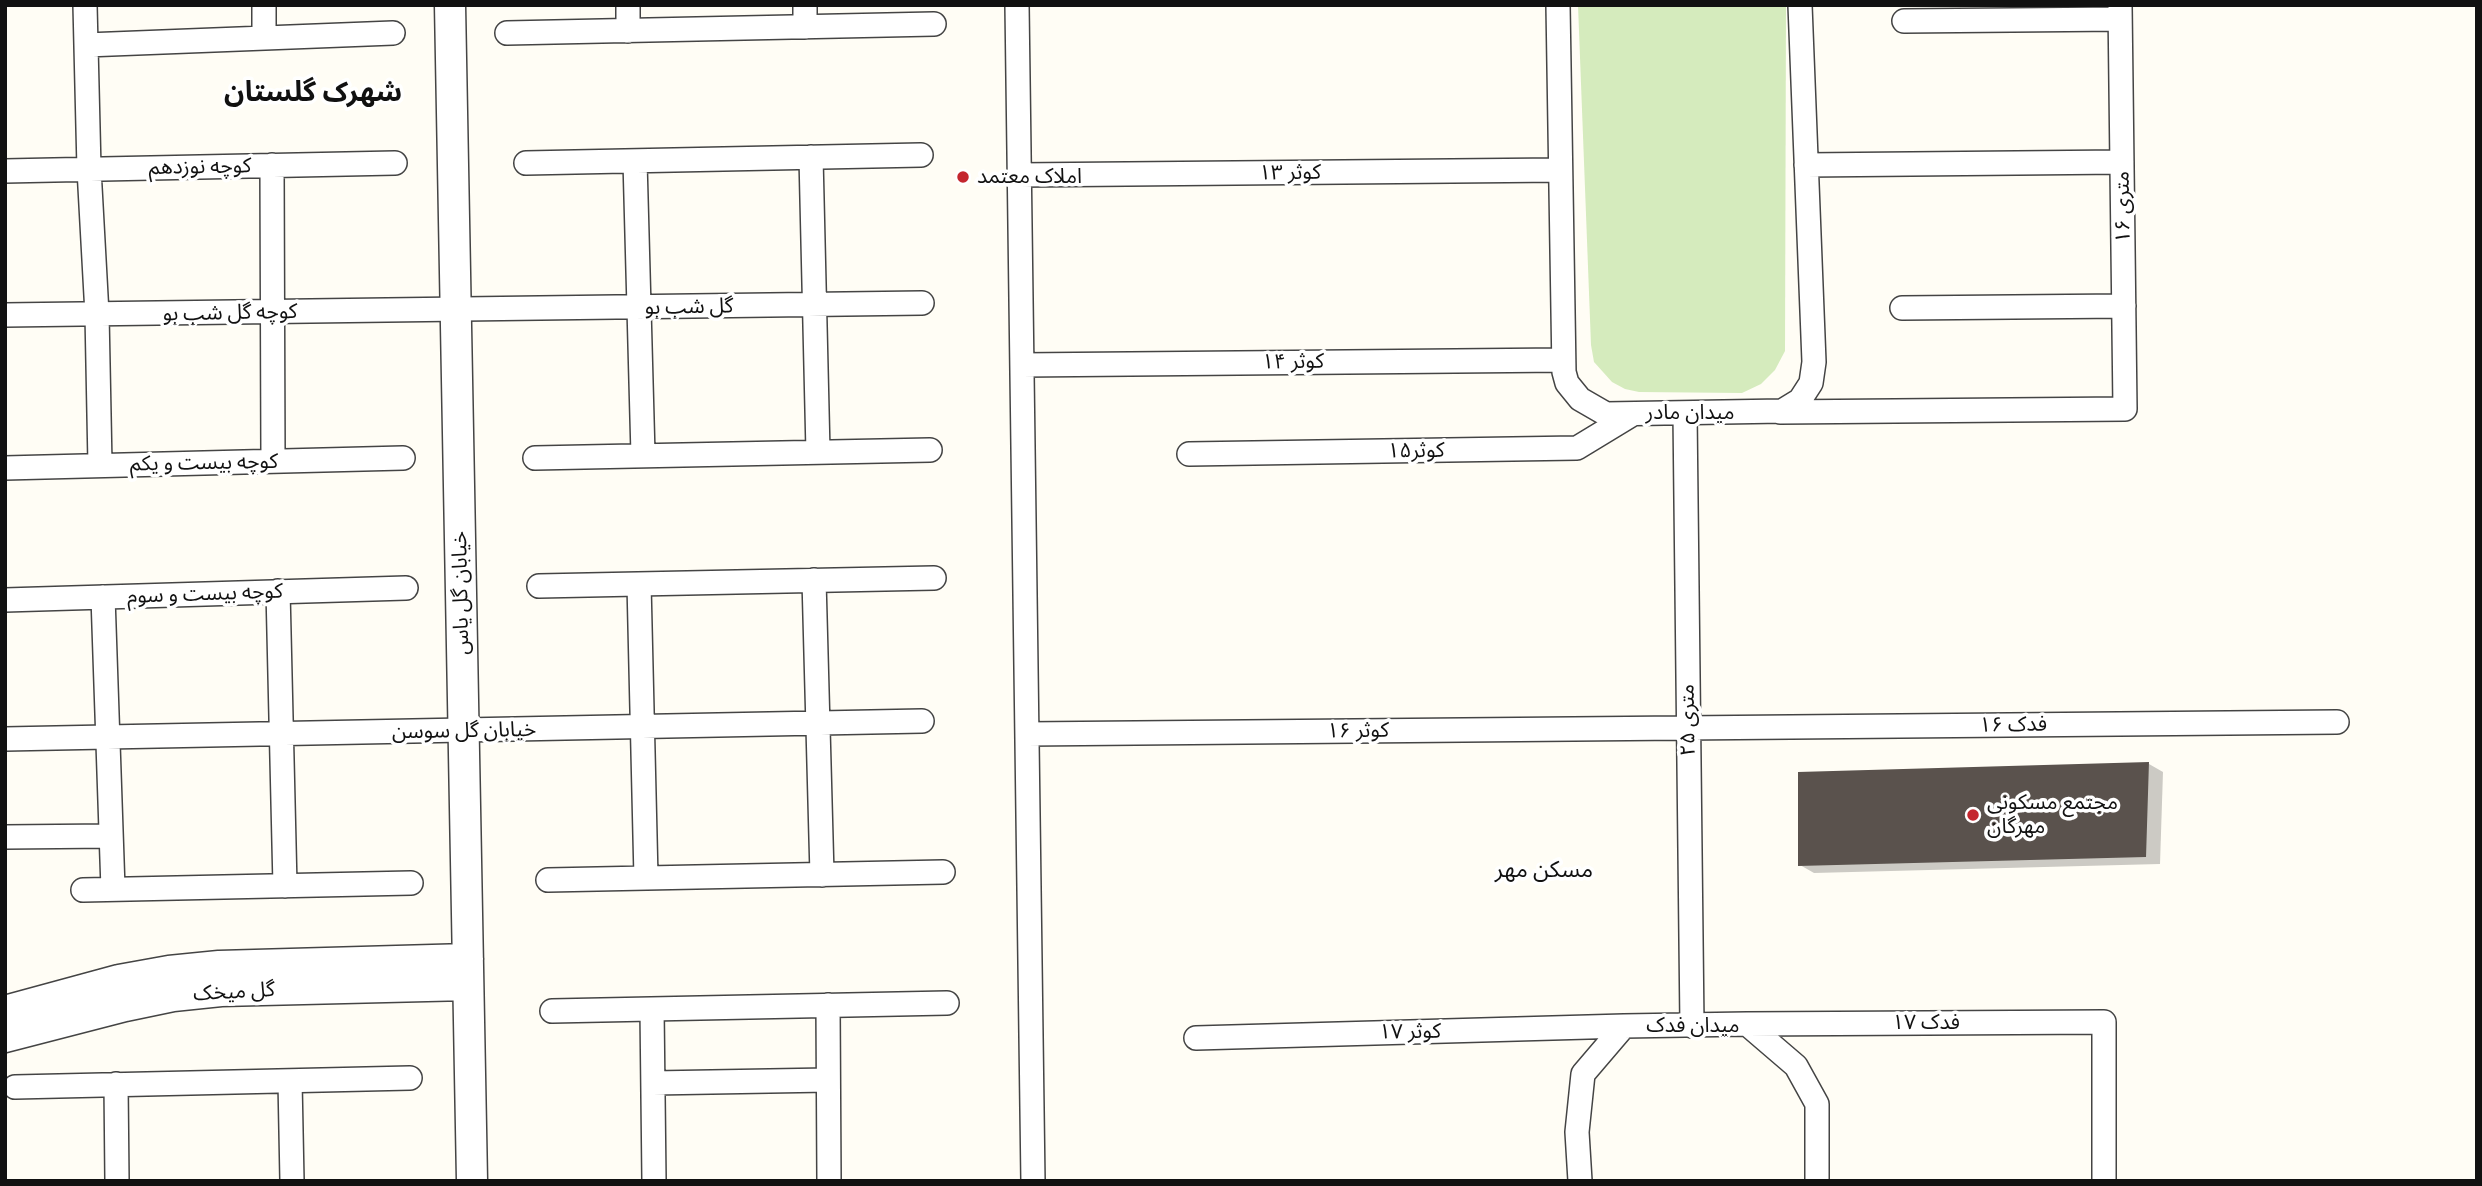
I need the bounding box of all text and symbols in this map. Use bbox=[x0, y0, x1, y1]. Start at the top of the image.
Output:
district label: شهرک گلستان bbox=[224, 76, 402, 110]
street label: کوچه نوزدهم bbox=[149, 154, 251, 180]
street label: کوثر ۱۳ bbox=[1259, 160, 1321, 186]
place label: املاک معتمد bbox=[977, 164, 1082, 190]
marker: املاک معتمد bbox=[955, 169, 971, 185]
street label: ۱۶ متری bbox=[2110, 171, 2136, 243]
street label: گل شب بو bbox=[644, 294, 734, 320]
street label: کوچه گل شب بو bbox=[162, 299, 298, 327]
street label: کوثر ۱۴ bbox=[1262, 349, 1324, 375]
street label: میدان مادر bbox=[1645, 400, 1735, 426]
street label: کوثر۱۵ bbox=[1387, 438, 1445, 464]
street label: کوچه بیست و یکم bbox=[130, 449, 278, 477]
street label: خیابان گل یاس bbox=[447, 531, 475, 655]
street label: کوچه بیست و سوم bbox=[127, 579, 283, 609]
street label: ۲۵ متری bbox=[1675, 684, 1701, 756]
street label: فدک ۱۶ bbox=[1979, 712, 2047, 738]
street label: خیابان گل سوسن bbox=[392, 717, 536, 745]
street label: کوثر ۱۶ bbox=[1327, 718, 1389, 744]
place label: مجتمع مسکونی مهرگان bbox=[1987, 790, 2118, 840]
marker: مجتمع مسکونی مهرگان bbox=[1965, 807, 1981, 823]
district label: مسکن مهر bbox=[1495, 856, 1593, 884]
street label: گل میخک bbox=[193, 977, 275, 1007]
street label: فدک ۱۷ bbox=[1892, 1010, 1960, 1036]
street label: میدان فدک bbox=[1646, 1013, 1740, 1039]
street label: کوثر ۱۷ bbox=[1379, 1019, 1441, 1045]

